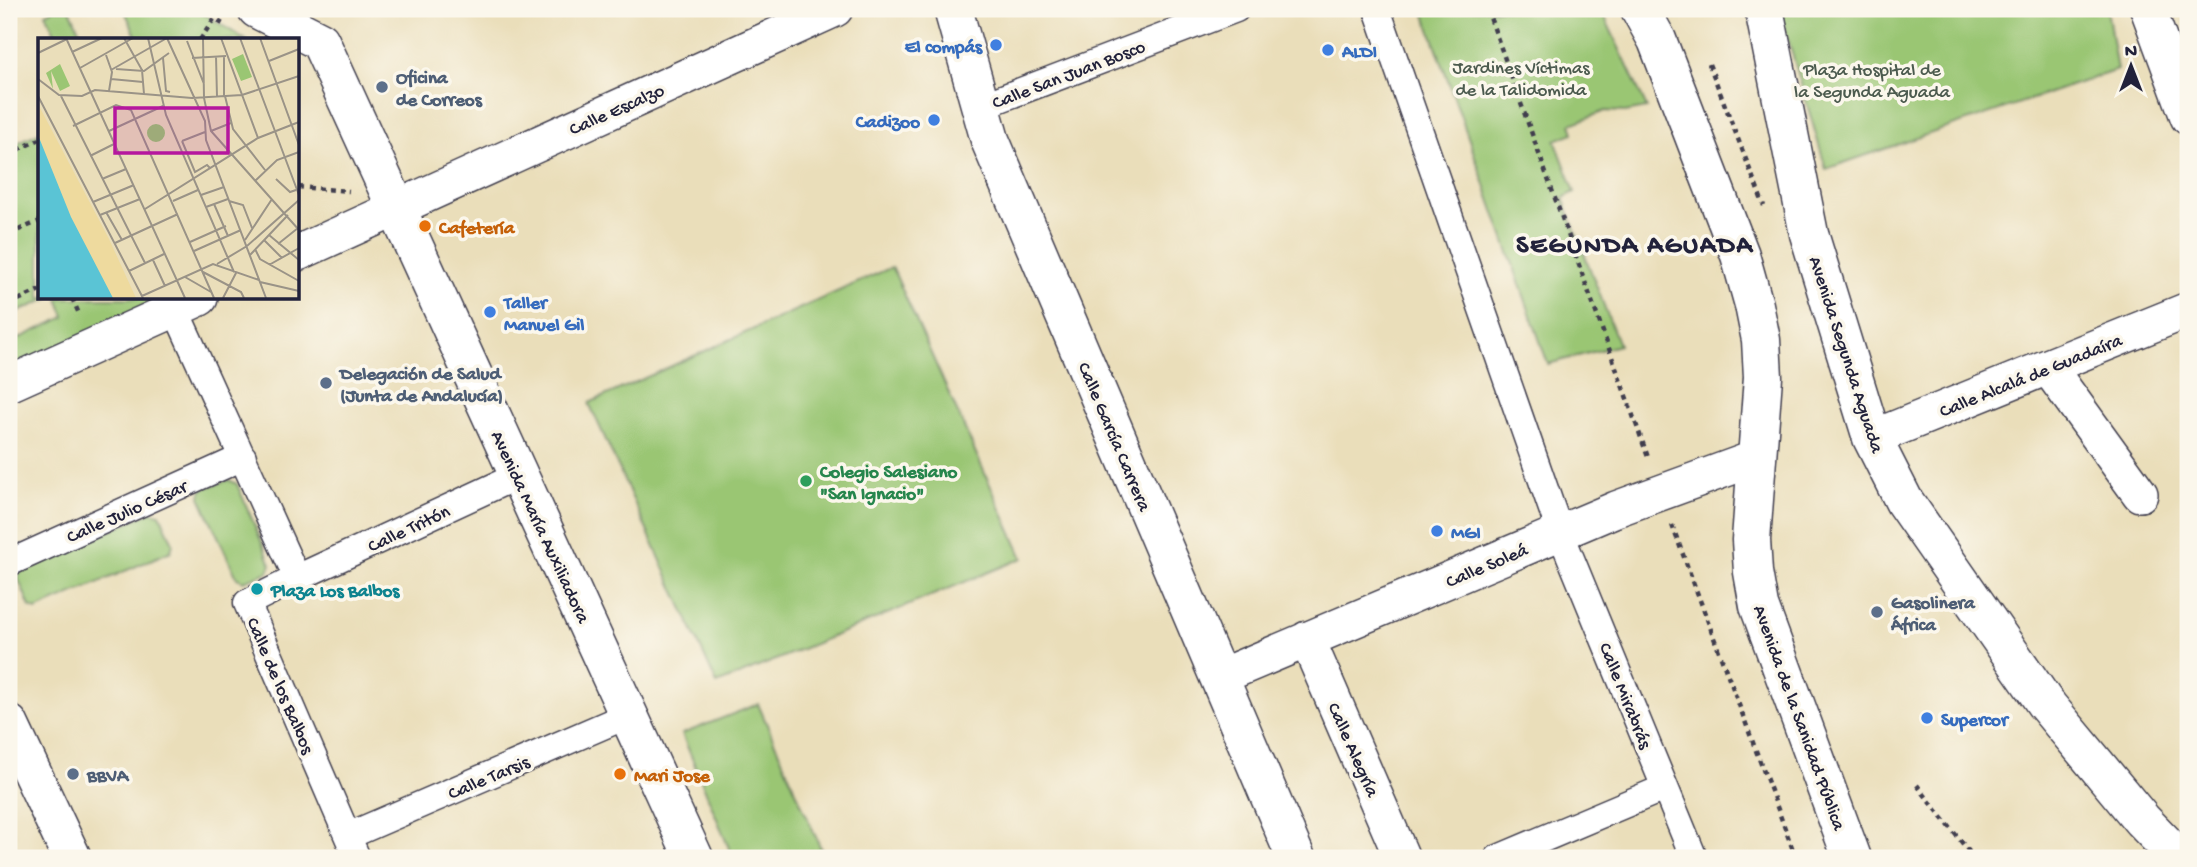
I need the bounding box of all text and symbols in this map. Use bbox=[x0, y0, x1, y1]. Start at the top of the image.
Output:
north arrow bbox=[2096, 32, 2166, 102]
street label: Calle San Juan Bosco bbox=[989, 36, 1149, 116]
place label: El compás bbox=[905, 37, 983, 60]
marker: El compás bbox=[988, 37, 1004, 53]
inset map bbox=[38, 38, 299, 299]
text: N bbox=[2125, 41, 2137, 64]
marker: ALDI bbox=[1320, 42, 1336, 58]
place label: ALDI bbox=[1341, 42, 1377, 65]
park label: Jardines Víctimas de la Talidomida bbox=[1453, 58, 1590, 103]
park label: Plaza Hospital de la Segunda Aguada bbox=[1794, 60, 1951, 105]
place label: Oficina de Correos bbox=[396, 68, 483, 113]
marker: Oficina de Correos bbox=[374, 79, 390, 95]
street label: Calle Escalzo bbox=[566, 80, 669, 142]
place label: Cadizoo bbox=[855, 112, 920, 135]
marker: Cadizoo bbox=[926, 112, 942, 128]
marker: Cafetería bbox=[417, 218, 433, 234]
place label: Cafetería bbox=[438, 218, 516, 241]
district label: SEGUNDA AGUADA bbox=[1516, 232, 1754, 263]
street label: Avenida Segunda Aguada bbox=[1802, 254, 1888, 458]
place label: Taller Manuel Gil bbox=[502, 293, 584, 338]
marker: Taller Manuel Gil bbox=[482, 304, 498, 320]
street label: Calle Alcalá de Guadaíra bbox=[1937, 329, 2127, 424]
street label: Calle García Carrera bbox=[1071, 359, 1155, 517]
place label: Delegación de Salud (Junta de Andalucía) bbox=[338, 364, 503, 409]
marker: Delegación de Salud (Junta de Andalucía) bbox=[318, 375, 334, 391]
street label: Avenida María Auxiliadora bbox=[484, 428, 594, 629]
place label: Colegio Salesiano "San Ignacio" bbox=[819, 462, 957, 507]
marker: Colegio Salesiano "San Ignacio" bbox=[798, 473, 814, 489]
street label: Calle Julio César bbox=[64, 475, 193, 550]
street label: Calle Tritón bbox=[365, 501, 454, 559]
marker: MGI bbox=[1429, 523, 1445, 539]
place label: MGI bbox=[1451, 523, 1481, 546]
street label: Calle Soleá bbox=[1443, 539, 1533, 595]
marker: Plaza Los Balbos bbox=[249, 581, 265, 597]
place label: Plaza Los Balbos bbox=[270, 581, 400, 604]
place label: Gasolinera África bbox=[1890, 593, 1976, 638]
street label: Avenida de la Sanidad Pública bbox=[1746, 602, 1850, 835]
marker: Gasolinera África bbox=[1869, 604, 1885, 620]
street label: Calle de los Balbos bbox=[240, 615, 318, 759]
street label: Calle Mirabrás bbox=[1592, 640, 1656, 754]
street label: Calle Alegría bbox=[1321, 700, 1383, 803]
marker: Supercor bbox=[1919, 710, 1935, 726]
place label: Supercor bbox=[1941, 710, 2010, 733]
street label: Calle Tarsis bbox=[445, 751, 534, 807]
marker: BBVA bbox=[65, 766, 81, 782]
place label: BBVA bbox=[86, 766, 130, 789]
marker: Mari Jose bbox=[612, 766, 628, 782]
place label: Mari Jose bbox=[634, 766, 711, 789]

